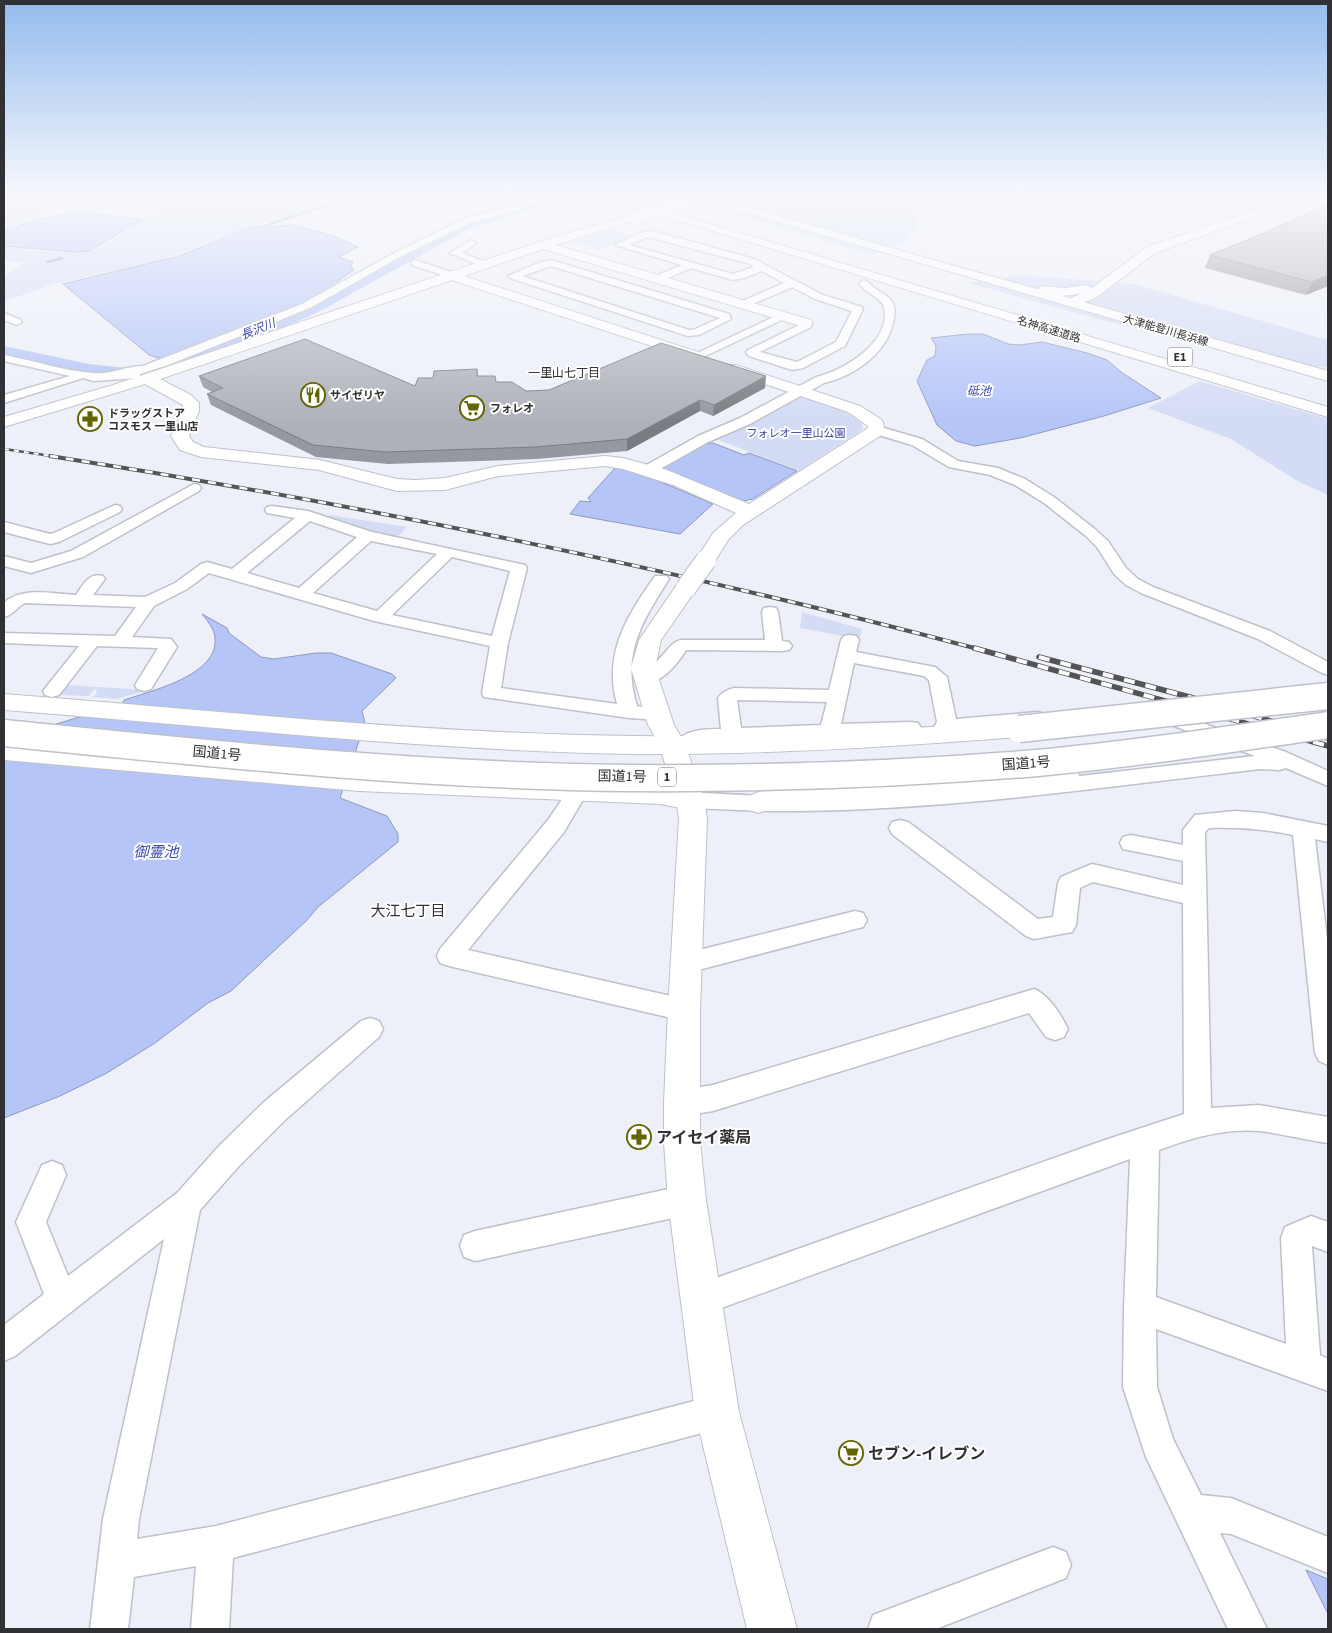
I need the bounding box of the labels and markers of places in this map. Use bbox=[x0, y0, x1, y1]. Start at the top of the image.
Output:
restaurant icon: サイゼリヤ bbox=[300, 382, 326, 408]
place label: サイゼリヤ bbox=[330, 388, 385, 403]
supermarket icon: フォレオ bbox=[459, 395, 485, 421]
place label: フォレオ bbox=[490, 401, 534, 416]
pharmacy icon: ドラッグストア コスモス 一里山店 bbox=[77, 406, 103, 432]
place label: ドラッグストア コスモス 一里山店 bbox=[108, 406, 198, 434]
pharmacy icon: アイセイ薬局 bbox=[626, 1124, 652, 1150]
place label: アイセイ薬局 bbox=[656, 1127, 751, 1149]
supermarket icon: セブン-イレブン bbox=[838, 1440, 864, 1466]
place label: セブン-イレブン bbox=[868, 1443, 985, 1465]

